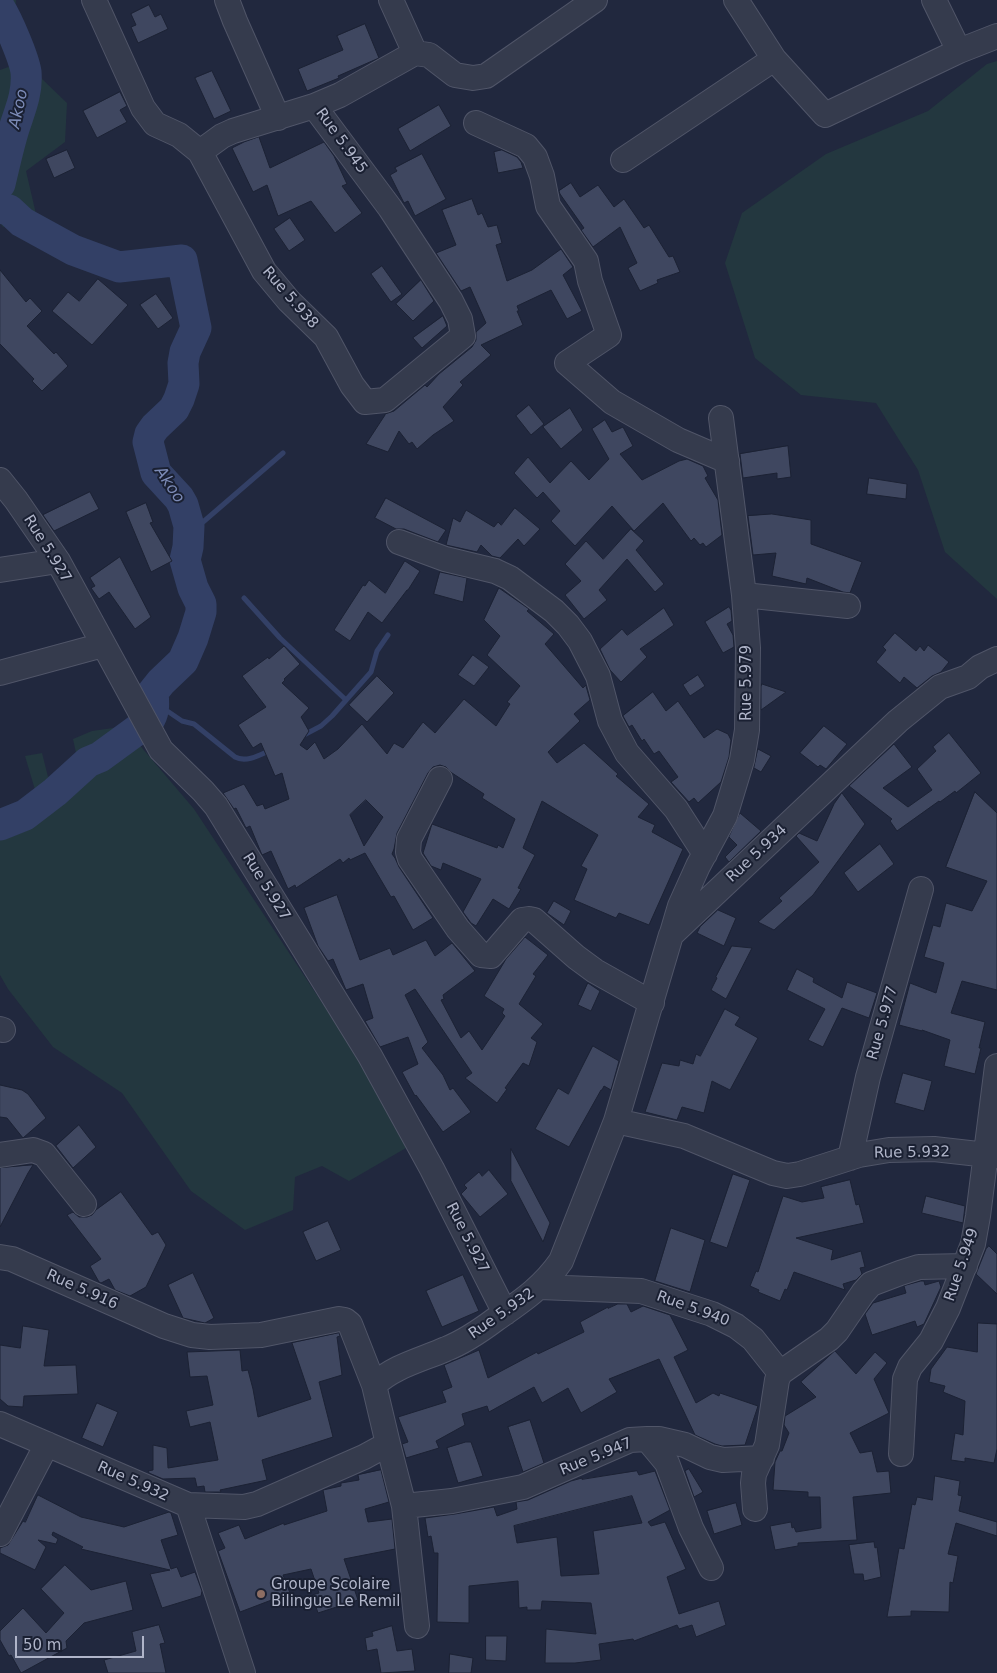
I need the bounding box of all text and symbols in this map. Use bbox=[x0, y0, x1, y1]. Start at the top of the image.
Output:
water label: Akoo bbox=[5, 88, 33, 130]
street label: Rue 5.945 bbox=[311, 105, 371, 177]
street label: Rue 5.938 bbox=[258, 263, 322, 333]
water label: Akoo bbox=[150, 463, 188, 507]
street label: Rue 5.927 bbox=[19, 512, 75, 586]
street label: Rue 5.979 bbox=[738, 645, 756, 721]
street label: Rue 5.934 bbox=[723, 821, 791, 887]
street label: Rue 5.927 bbox=[238, 850, 294, 924]
street label: Rue 5.977 bbox=[864, 984, 902, 1062]
street label: Rue 5.932 bbox=[874, 1143, 950, 1163]
street label: Rue 5.927 bbox=[442, 1200, 492, 1276]
street label: Rue 5.949 bbox=[941, 1226, 983, 1304]
street label: Rue 5.916 bbox=[44, 1266, 120, 1314]
street label: Rue 5.932 bbox=[466, 1285, 538, 1343]
street label: Rue 5.940 bbox=[654, 1288, 732, 1330]
street label: Rue 5.947 bbox=[557, 1434, 635, 1480]
street label: Rue 5.932 bbox=[95, 1458, 171, 1506]
place label: Groupe Scolaire Bilingue Le Remil bbox=[271, 1576, 400, 1611]
marker: Groupe Scolaire Bilingue Le Remil bbox=[255, 1588, 267, 1600]
scale bar bbox=[18, 1626, 146, 1658]
text: 50 m bbox=[23, 1636, 61, 1654]

